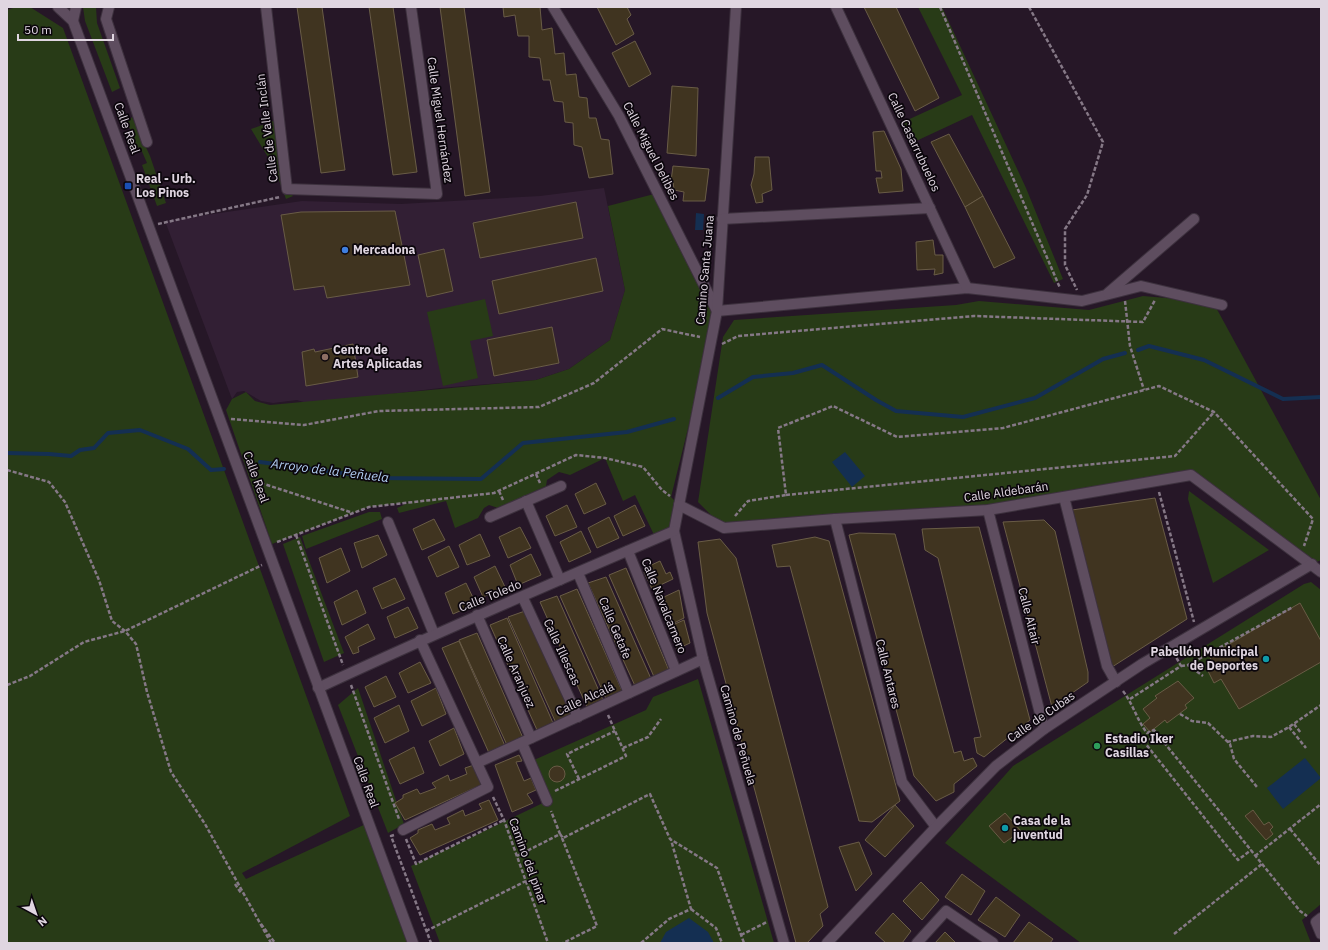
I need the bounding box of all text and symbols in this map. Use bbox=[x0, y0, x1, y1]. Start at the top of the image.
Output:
scale bar bbox=[18, 16, 113, 42]
text: 50 m bbox=[24, 22, 52, 37]
street label: Calle Miguel Hernández bbox=[424, 56, 457, 184]
street label: Calle de Valle Inclán bbox=[252, 73, 281, 183]
street label: Calle Casarrubuelos bbox=[885, 90, 944, 194]
street label: Calle Miguel Delibes bbox=[620, 99, 683, 203]
street label: Calle Real bbox=[111, 100, 144, 156]
place label: Real - Urb. Los Pinos bbox=[136, 171, 196, 200]
marker: Real - Urb. Los Pinos bbox=[123, 181, 133, 191]
street label: Camino Santa Juana bbox=[692, 214, 717, 325]
place label: Mercadona bbox=[353, 242, 416, 257]
marker: Mercadona bbox=[340, 245, 350, 255]
place label: Centro de Artes Aplicadas bbox=[333, 342, 422, 371]
marker: Centro de Artes Aplicadas bbox=[320, 352, 330, 362]
street label: Calle Real bbox=[240, 449, 273, 505]
water label: Arroyo de la Peñuela bbox=[269, 455, 390, 486]
street label: Calle Aldebarán bbox=[963, 478, 1049, 505]
street label: Calle Navalcarnero bbox=[639, 556, 690, 656]
street label: Calle Toledo bbox=[456, 576, 524, 615]
street label: Calle Altair bbox=[1015, 586, 1044, 647]
street label: Calle Getafe bbox=[596, 595, 635, 661]
street label: Calle Illescas bbox=[540, 616, 584, 688]
street label: Calle Aranjuez bbox=[494, 634, 539, 710]
street label: Calle Antares bbox=[873, 637, 904, 711]
place label: Pabellón Municipal de Deportes bbox=[1151, 644, 1258, 673]
marker: Pabellón Municipal de Deportes bbox=[1261, 654, 1271, 664]
street label: Calle Alcalá bbox=[553, 678, 617, 719]
street label: Camino de Peñuela bbox=[717, 683, 760, 787]
street label: Calle de Cubas bbox=[1004, 688, 1078, 746]
place label: Estadio Iker Casillas bbox=[1105, 731, 1174, 760]
marker: Estadio Iker Casillas bbox=[1092, 741, 1102, 751]
street label: Calle Real bbox=[350, 754, 383, 810]
place label: Casa de la juventud bbox=[1012, 813, 1071, 842]
street label: Camino del pinar bbox=[506, 816, 551, 907]
marker: Casa de la juventud bbox=[1000, 823, 1010, 833]
north arrow bbox=[16, 894, 56, 934]
text: N bbox=[35, 914, 50, 930]

